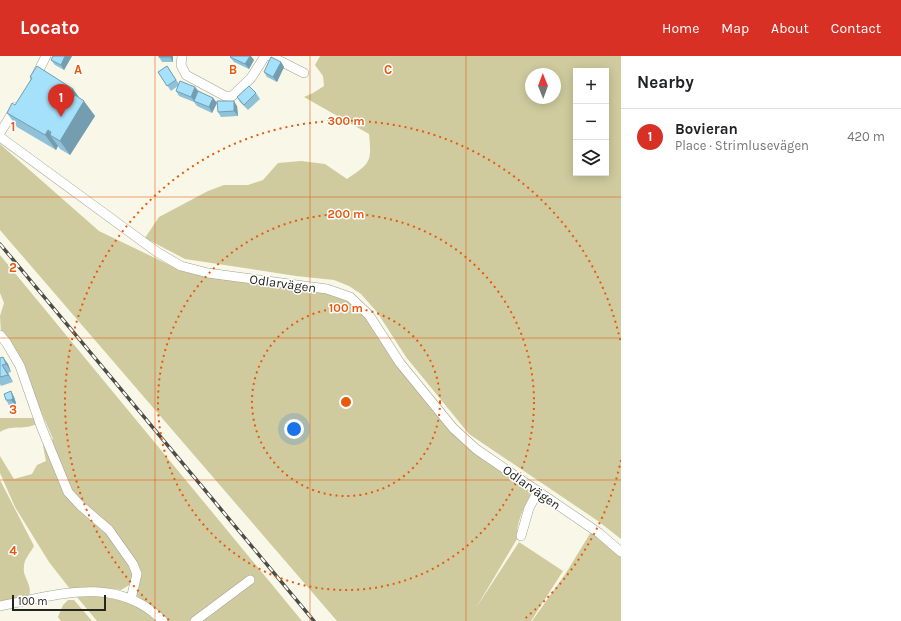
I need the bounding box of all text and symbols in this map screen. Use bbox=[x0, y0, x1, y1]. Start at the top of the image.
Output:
text: Locato bbox=[20, 17, 80, 39]
text: Home bbox=[662, 20, 699, 37]
text: Map bbox=[721, 20, 749, 37]
text: About bbox=[771, 20, 809, 37]
text: Contact bbox=[831, 20, 881, 37]
text: A bbox=[74, 62, 82, 77]
text: B bbox=[229, 62, 237, 77]
text: C bbox=[384, 62, 392, 77]
north arrow bbox=[525, 68, 561, 104]
map controls bbox=[573, 68, 609, 176]
button: + bbox=[573, 68, 609, 104]
text: Nearby bbox=[637, 72, 694, 92]
pin: 1 bbox=[48, 84, 74, 117]
button: − bbox=[573, 104, 609, 140]
text: 300 m bbox=[327, 114, 365, 128]
text: 1 bbox=[11, 119, 15, 134]
text: Bovieran bbox=[675, 120, 738, 138]
text: 1 bbox=[648, 129, 652, 144]
text: 420 m bbox=[847, 129, 885, 144]
text: Place · Strimlusevägen bbox=[675, 138, 809, 153]
button: layers bbox=[573, 140, 609, 176]
text: 200 m bbox=[328, 207, 364, 221]
text: 2 bbox=[9, 260, 17, 275]
street label: Odlarvägen bbox=[249, 271, 317, 296]
text: 100 m bbox=[329, 301, 363, 315]
centre of rings bbox=[339, 395, 353, 409]
text: 3 bbox=[9, 402, 17, 417]
your location bbox=[284, 419, 304, 439]
street label: Odlarvägen bbox=[500, 462, 564, 513]
text: 4 bbox=[9, 543, 17, 558]
scale bar bbox=[12, 593, 106, 612]
text: 100 m bbox=[18, 595, 48, 608]

